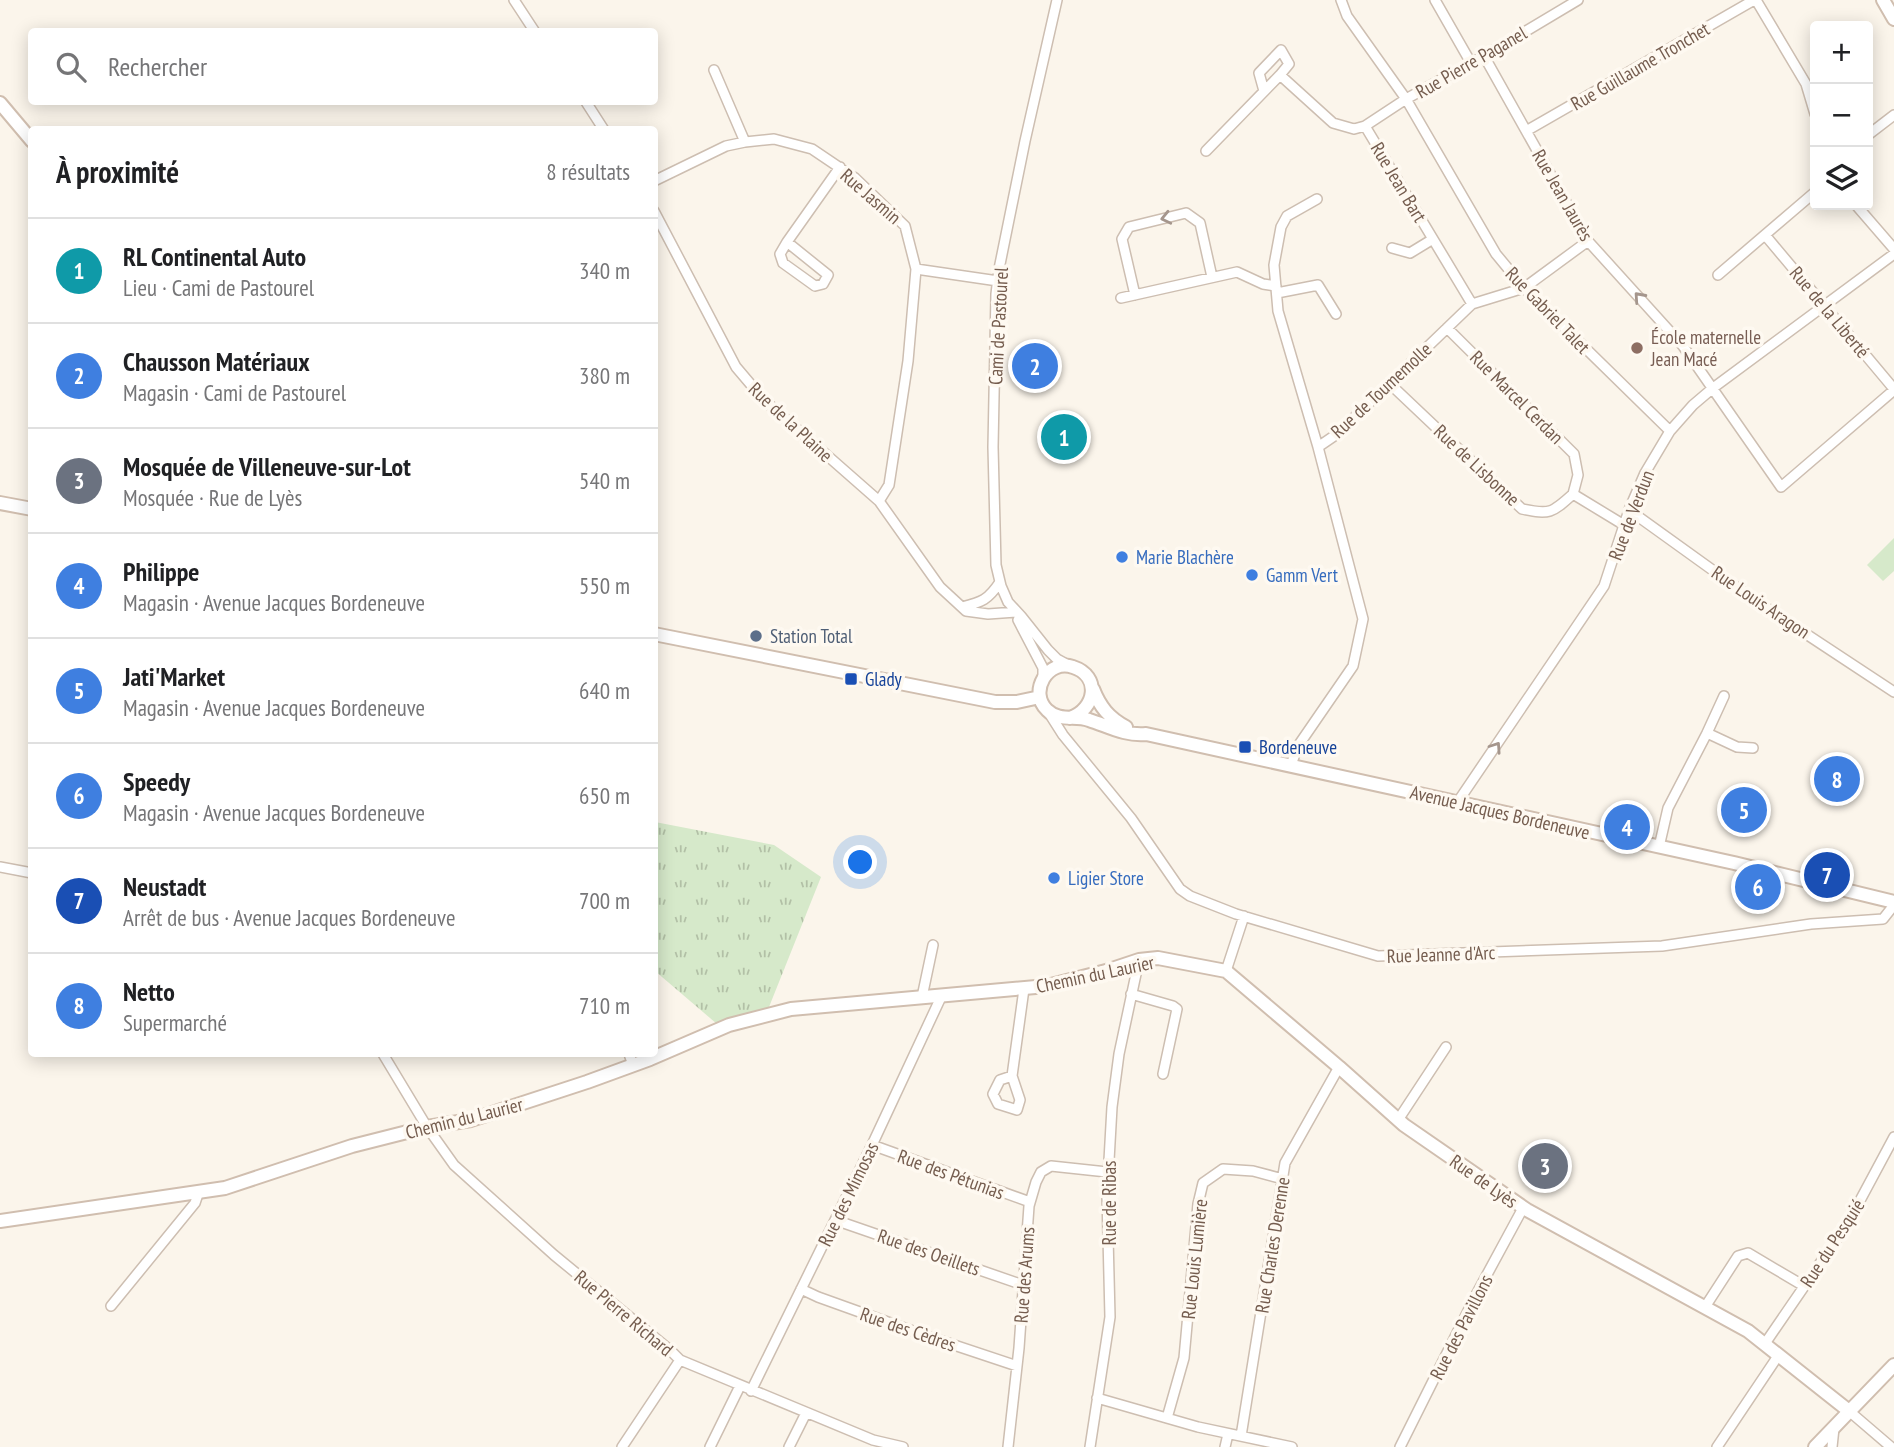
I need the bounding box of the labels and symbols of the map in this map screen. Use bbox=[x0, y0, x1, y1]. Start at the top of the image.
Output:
street label: Rue Guillaume Tronchet bbox=[1566, 16, 1714, 115]
street label: Rue Pierre Paganel bbox=[1411, 20, 1531, 103]
street label: Rue Jean Bart bbox=[1366, 138, 1433, 227]
street label: Rue Jean Jaurès bbox=[1527, 145, 1599, 245]
street label: Rue Jasmin bbox=[836, 163, 906, 229]
one-way arrow bbox=[1161, 210, 1173, 224]
street label: Rue de la Liberté bbox=[1785, 261, 1875, 363]
street label: Rue Gabriel Talet bbox=[1501, 262, 1596, 359]
street label: Cami de Pastourel bbox=[983, 266, 1013, 385]
one-way arrow bbox=[1635, 292, 1647, 305]
place label: École maternelle Jean Macé bbox=[1650, 325, 1761, 371]
street label: Rue de Toumemolle bbox=[1326, 337, 1437, 443]
pin: 2 bbox=[1012, 340, 1058, 392]
marker: École maternelle Jean Macé bbox=[1629, 340, 1645, 356]
street label: Rue Marcel Cerdan bbox=[1465, 345, 1569, 449]
street label: Rue de la Plaine bbox=[744, 377, 838, 467]
pin: 1 bbox=[1041, 411, 1087, 463]
street label: Rue de Lisbonne bbox=[1429, 419, 1525, 511]
street label: Rue de Verdun bbox=[1603, 467, 1659, 563]
place label: Marie Blachère bbox=[1136, 545, 1234, 569]
marker: Marie Blachère bbox=[1114, 549, 1130, 565]
street label: Rue Louis Aragon bbox=[1707, 560, 1815, 644]
place label: Gamm Vert bbox=[1266, 563, 1339, 587]
marker: Gamm Vert bbox=[1244, 567, 1260, 583]
place label: Station Total bbox=[770, 624, 853, 648]
marker: Station Total bbox=[748, 628, 764, 644]
place label: Glady bbox=[865, 667, 903, 691]
marker: Glady bbox=[843, 671, 859, 687]
place label: Bordeneuve bbox=[1259, 735, 1337, 759]
marker: Bordeneuve bbox=[1237, 739, 1253, 755]
one-way arrow bbox=[1488, 741, 1501, 754]
pin: 8 bbox=[1814, 753, 1860, 805]
street label: Avenue Jacques Bordeneuve bbox=[1408, 780, 1592, 844]
pin: 5 bbox=[1721, 784, 1767, 836]
pin: 4 bbox=[1604, 801, 1650, 853]
your location bbox=[843, 845, 877, 879]
pin: 7 bbox=[1804, 849, 1850, 901]
pin: 6 bbox=[1735, 861, 1781, 913]
place label: Ligier Store bbox=[1068, 866, 1144, 890]
marker: Ligier Store bbox=[1046, 870, 1062, 886]
street label: Rue Jeanne d'Arc bbox=[1386, 940, 1496, 968]
street label: Chemin du Laurier bbox=[1034, 950, 1157, 998]
street label: Chemin du Laurier bbox=[403, 1092, 526, 1144]
street label: Rue des Mimosas bbox=[812, 1138, 884, 1250]
pin: 3 bbox=[1522, 1140, 1568, 1192]
street label: Rue des Pétunias bbox=[894, 1144, 1008, 1204]
street label: Rue de Lyès bbox=[1446, 1149, 1522, 1213]
street label: Rue de Ribas bbox=[1097, 1161, 1121, 1245]
street label: Rue Charles Derenne bbox=[1249, 1175, 1295, 1315]
street label: Rue du Pesquié bbox=[1795, 1194, 1869, 1292]
street label: Rue Louis Lumière bbox=[1176, 1198, 1212, 1320]
street label: Rue des Oeillets bbox=[875, 1223, 983, 1281]
street label: Rue des Arums bbox=[1009, 1226, 1039, 1324]
street label: Rue Pierre Richard bbox=[570, 1265, 678, 1361]
street label: Rue des Pavillons bbox=[1424, 1270, 1498, 1384]
street label: Rue des Cèdres bbox=[857, 1301, 959, 1357]

